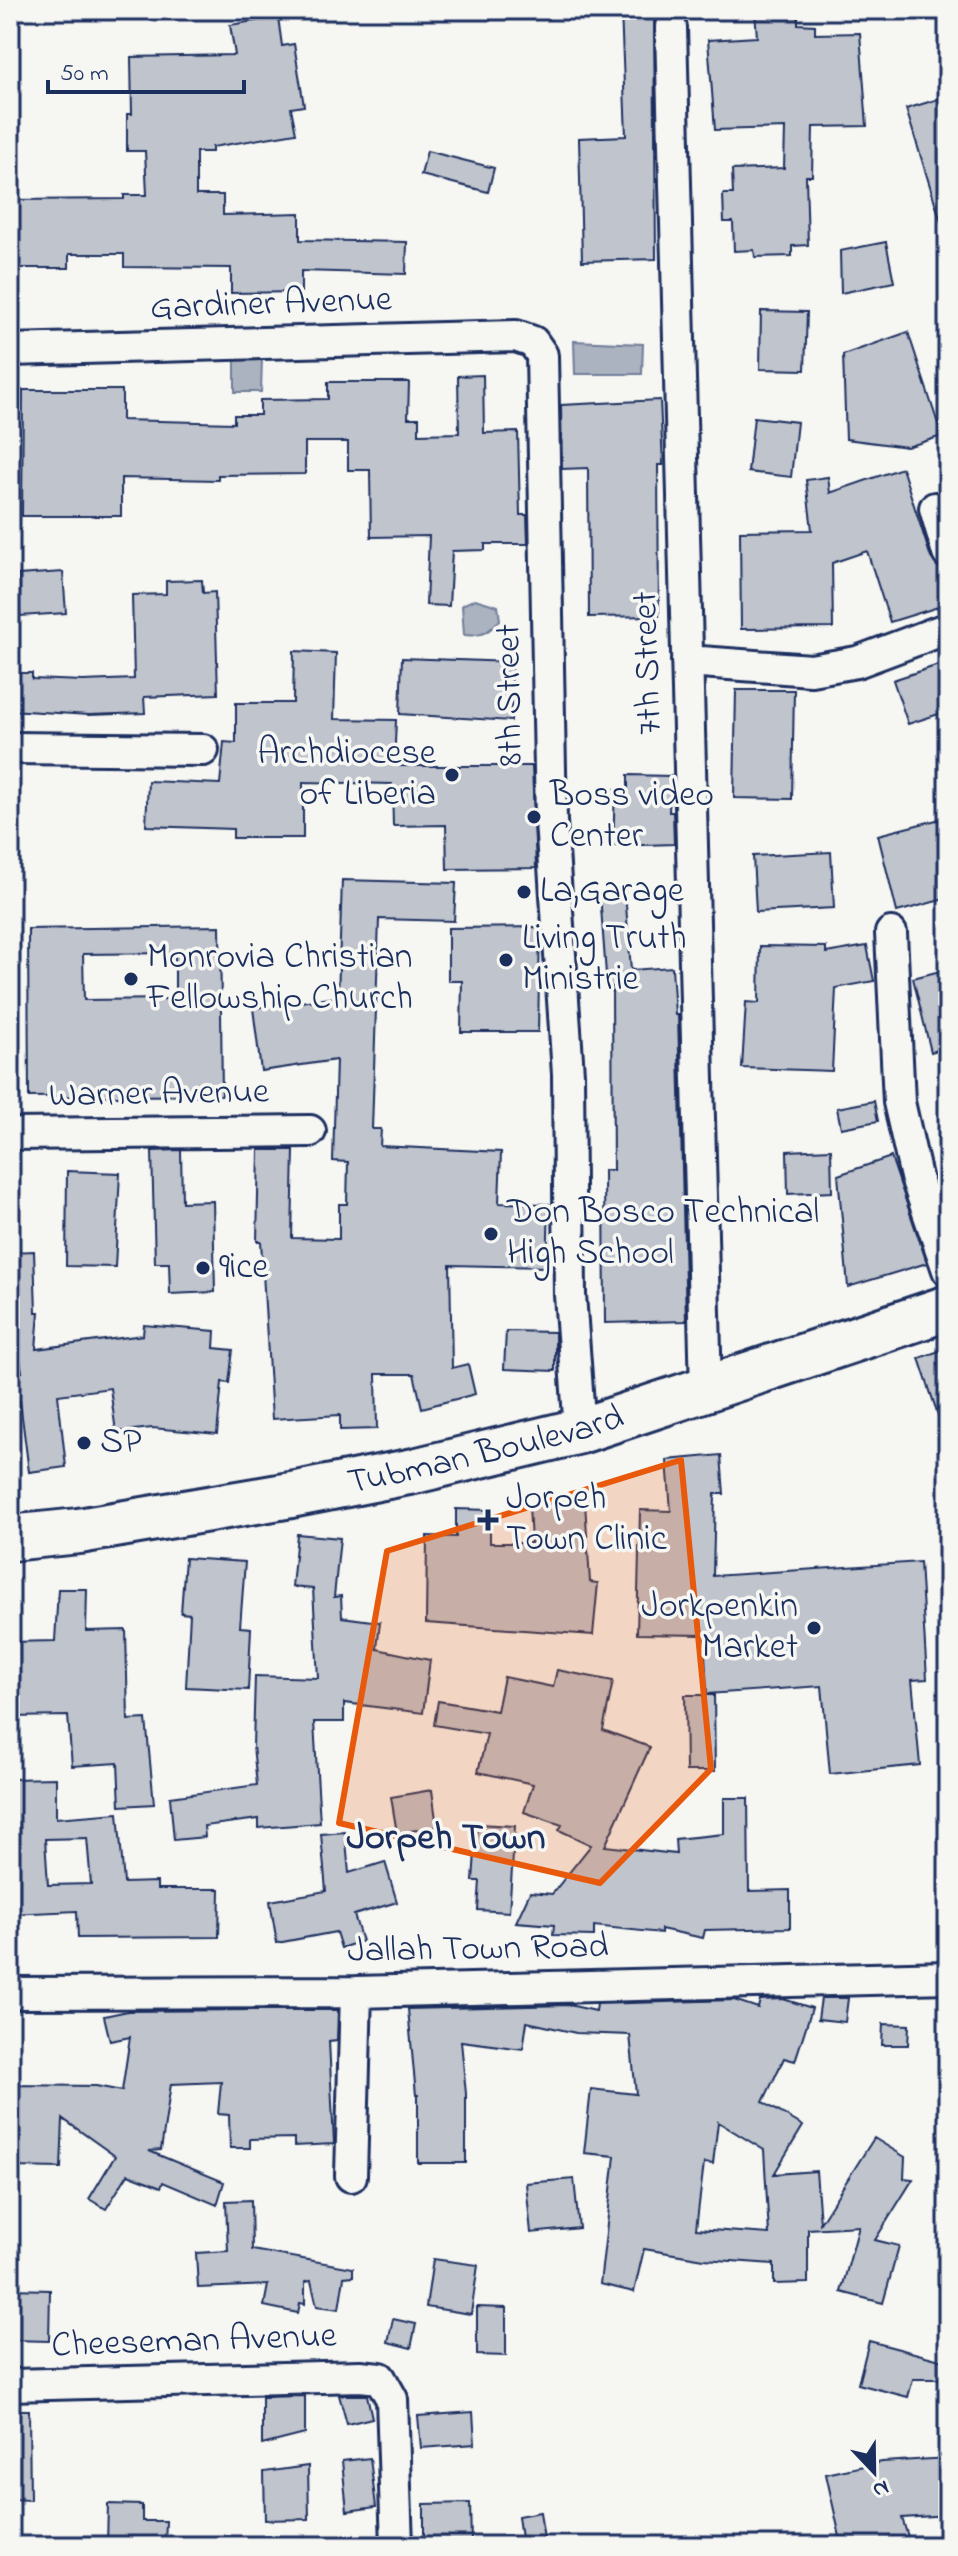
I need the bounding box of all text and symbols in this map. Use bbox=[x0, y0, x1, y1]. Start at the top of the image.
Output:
scale bar bbox=[48, 44, 244, 94]
text: 50 m bbox=[60, 57, 109, 92]
street label: Gardiner Avenue bbox=[149, 274, 394, 336]
street label: 7th Street bbox=[620, 590, 678, 736]
street label: 8th Street bbox=[483, 623, 539, 767]
place label: Archdiocese of Liberia bbox=[258, 728, 437, 822]
marker: Archdiocese of Liberia bbox=[443, 766, 461, 784]
place label: Boss video Center bbox=[549, 770, 714, 864]
marker: Boss video Center bbox=[525, 808, 543, 826]
place label: La,Garage bbox=[540, 866, 685, 919]
marker: La,Garage bbox=[515, 883, 533, 901]
place label: Living Truth Ministrie bbox=[522, 913, 687, 1007]
place label: Monrovia Christian Fellowship Church bbox=[146, 932, 413, 1026]
marker: Living Truth Ministrie bbox=[497, 951, 515, 969]
marker: Monrovia Christian Fellowship Church bbox=[122, 970, 140, 988]
street label: Warner Avenue bbox=[48, 1067, 270, 1123]
place label: Don Bosco Technical High School bbox=[506, 1187, 819, 1281]
marker: Don Bosco Technical High School bbox=[482, 1225, 500, 1243]
place label: 9ice bbox=[219, 1242, 269, 1295]
marker: 9ice bbox=[194, 1259, 212, 1277]
street label: Tubman Boulevard bbox=[343, 1392, 631, 1510]
place label: SP bbox=[100, 1417, 142, 1470]
marker: SP bbox=[75, 1434, 93, 1452]
place label: Jorpeh Town Clinic bbox=[506, 1473, 667, 1567]
marker: Jorpeh Town Clinic bbox=[477, 1509, 499, 1531]
place label: Jorkpenkin Market bbox=[641, 1581, 798, 1675]
marker: Jorkpenkin Market bbox=[805, 1619, 823, 1637]
district label: Jorpeh Town bbox=[346, 1811, 546, 1867]
street label: Jallah Town Road bbox=[347, 1921, 609, 1979]
street label: Cheeseman Avenue bbox=[50, 2311, 338, 2373]
north arrow bbox=[834, 2432, 914, 2512]
text: N bbox=[867, 2470, 893, 2505]

